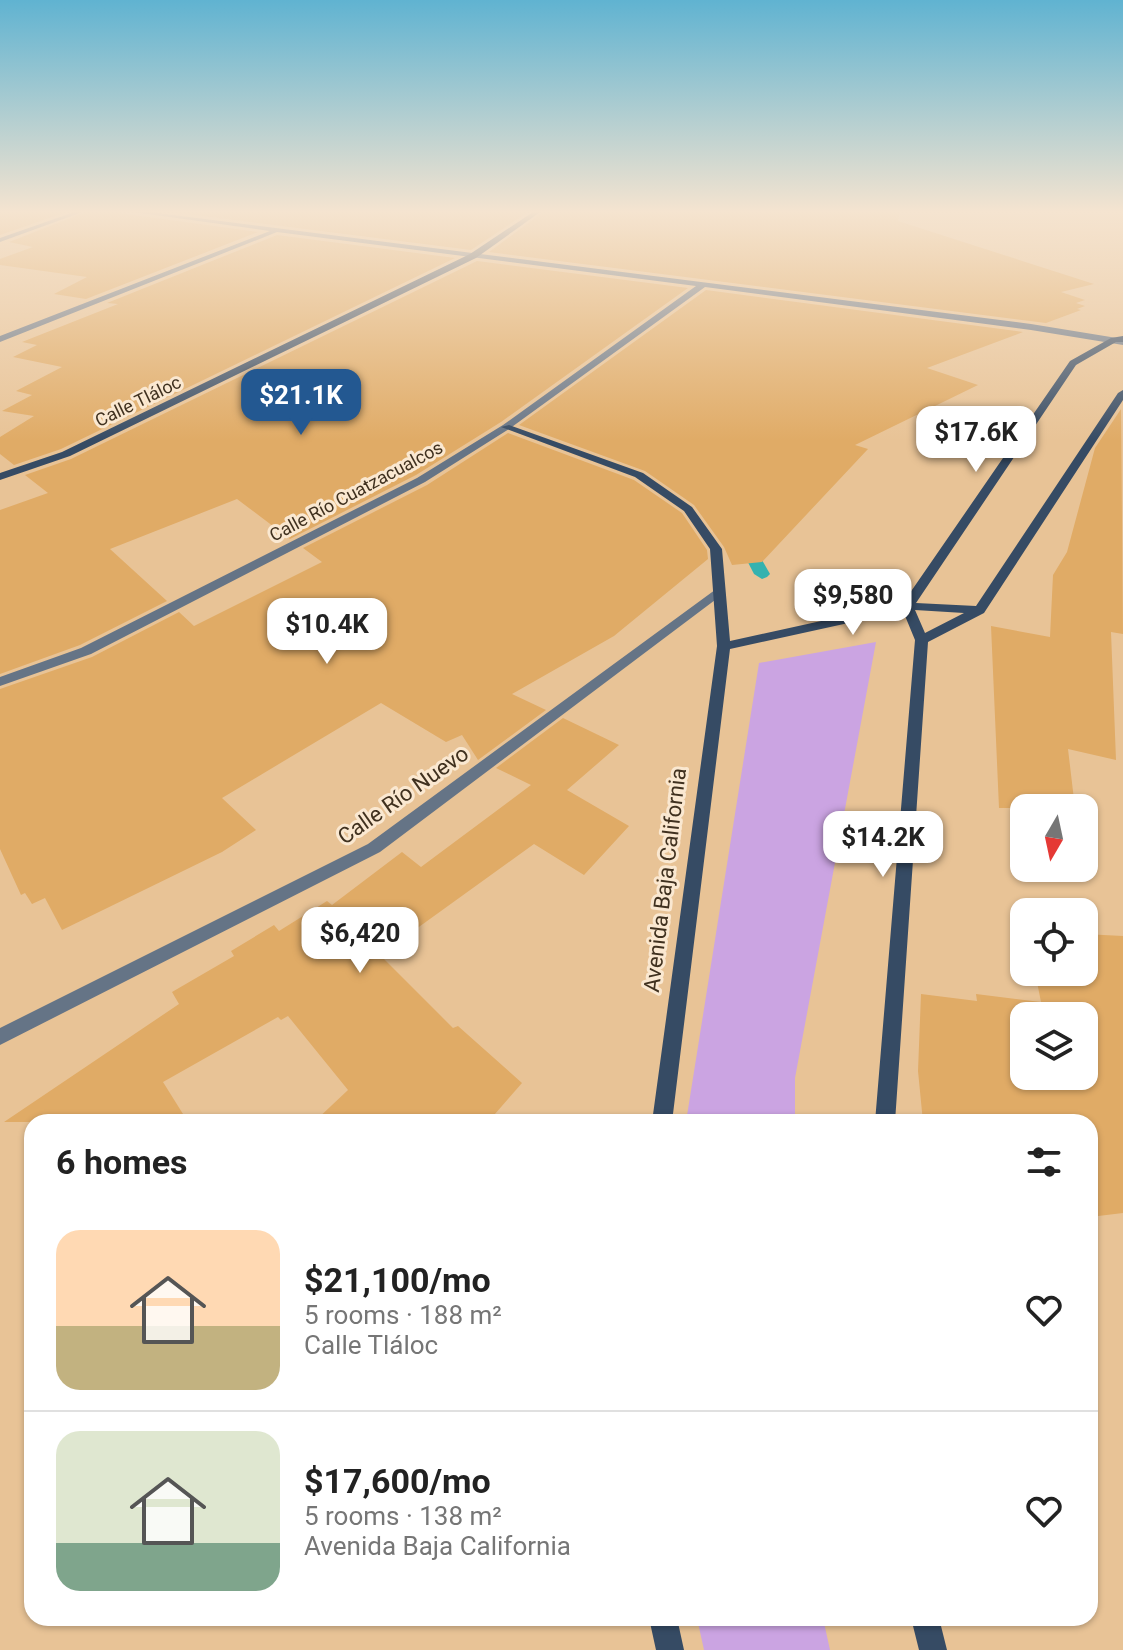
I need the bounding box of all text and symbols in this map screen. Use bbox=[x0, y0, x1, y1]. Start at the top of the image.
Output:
pin: $21.1K bbox=[236, 369, 366, 437]
street label: Calle Tláloc bbox=[92, 371, 184, 431]
text: $21.1K bbox=[259, 380, 343, 410]
pin: $17.6K bbox=[911, 406, 1041, 474]
text: $17.6K bbox=[934, 417, 1018, 447]
street label: Calle Río Cuatzacualcos bbox=[266, 436, 446, 546]
pin: $9,580 bbox=[788, 569, 918, 637]
text: $9,580 bbox=[813, 580, 893, 610]
pin: $10.4K bbox=[262, 598, 392, 666]
text: $10.4K bbox=[285, 609, 369, 639]
street label: Calle Río Nuevo bbox=[333, 741, 473, 849]
street label: Avenida Baja California bbox=[639, 766, 691, 994]
north arrow bbox=[1010, 794, 1098, 882]
map controls bbox=[1010, 794, 1098, 1090]
pin: $14.2K bbox=[818, 811, 948, 879]
text: $14.2K bbox=[841, 822, 925, 852]
button: locate bbox=[1010, 898, 1098, 986]
pin: $6,420 bbox=[295, 907, 425, 975]
text: $6,420 bbox=[320, 918, 400, 948]
button: layers bbox=[1010, 1002, 1098, 1090]
icon: filters bbox=[1022, 1140, 1066, 1184]
text: 6 homes bbox=[56, 1142, 187, 1182]
text: $21,100/mo bbox=[304, 1260, 491, 1300]
icon: home bbox=[120, 1262, 216, 1358]
icon: heart bbox=[1022, 1288, 1066, 1332]
text: 5 rooms · 188 m² bbox=[304, 1300, 502, 1330]
text: Calle Tláloc bbox=[304, 1330, 438, 1360]
text: $17,600/mo bbox=[304, 1461, 491, 1501]
icon: home bbox=[120, 1463, 216, 1559]
icon: heart bbox=[1022, 1489, 1066, 1533]
text: 5 rooms · 138 m² bbox=[304, 1501, 502, 1531]
text: Avenida Baja California bbox=[304, 1531, 571, 1561]

